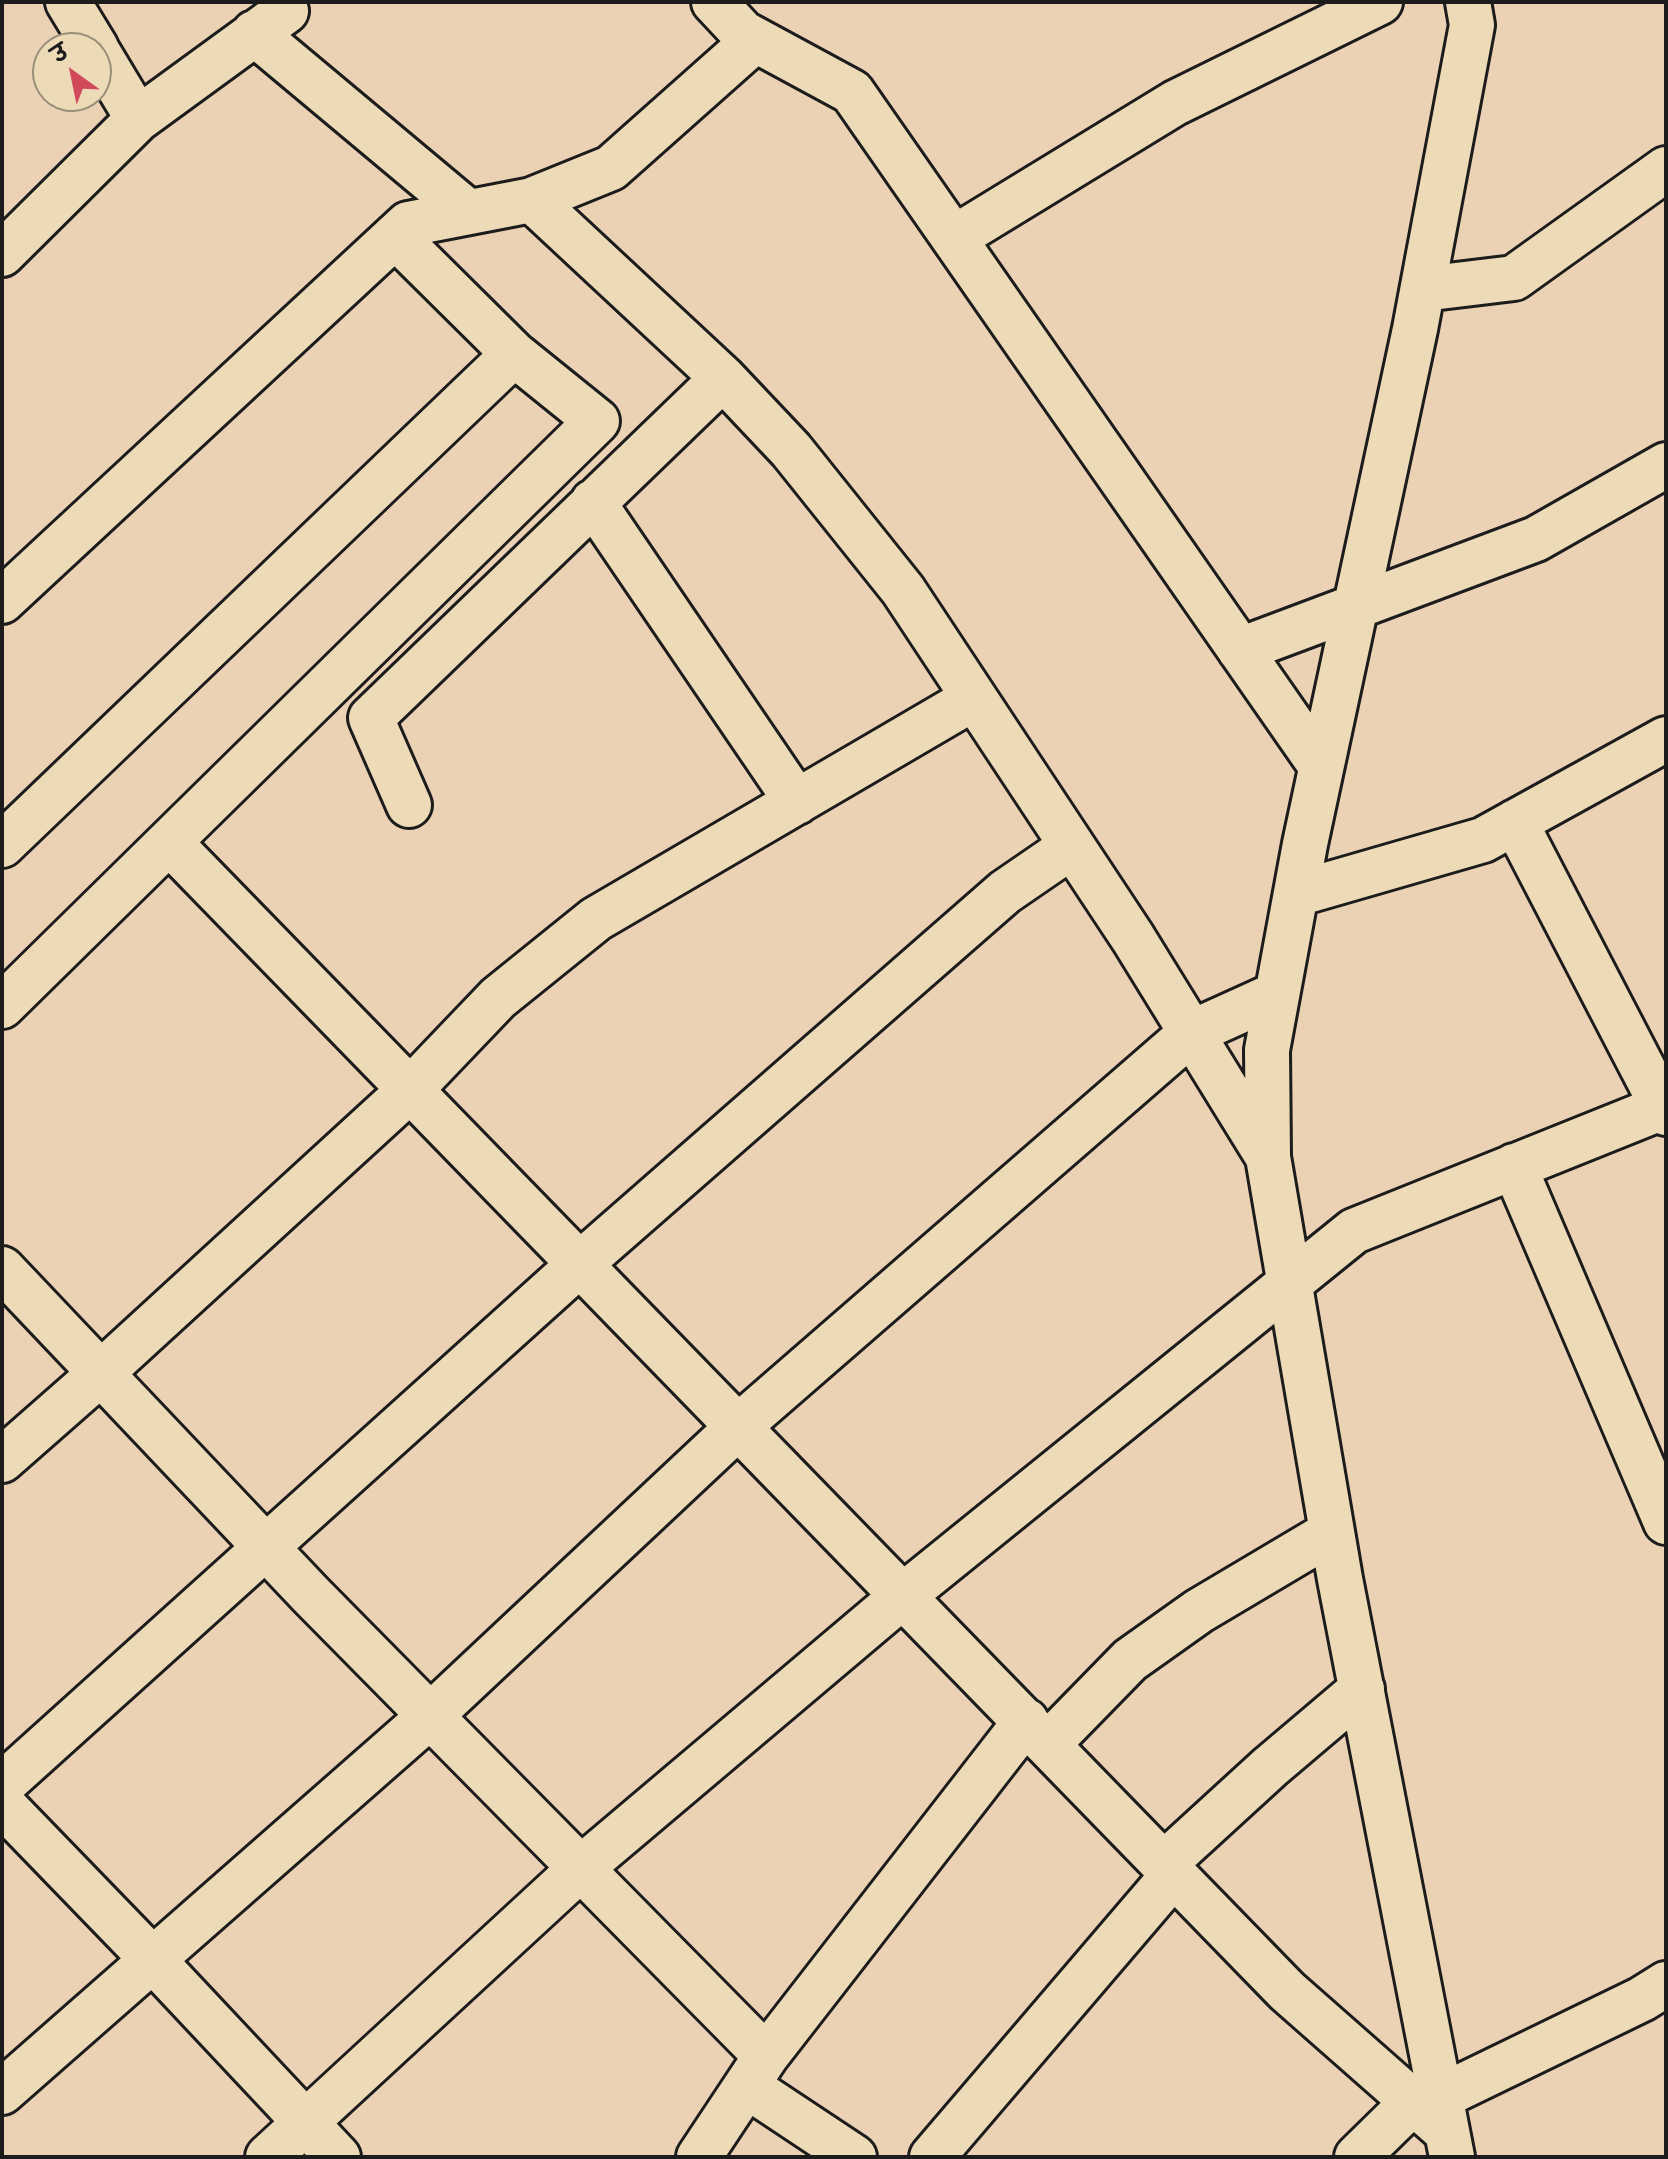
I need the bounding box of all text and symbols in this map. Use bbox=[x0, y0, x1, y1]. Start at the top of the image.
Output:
north arrow bbox=[32, 32, 112, 112]
text: उ bbox=[46, 38, 74, 69]

